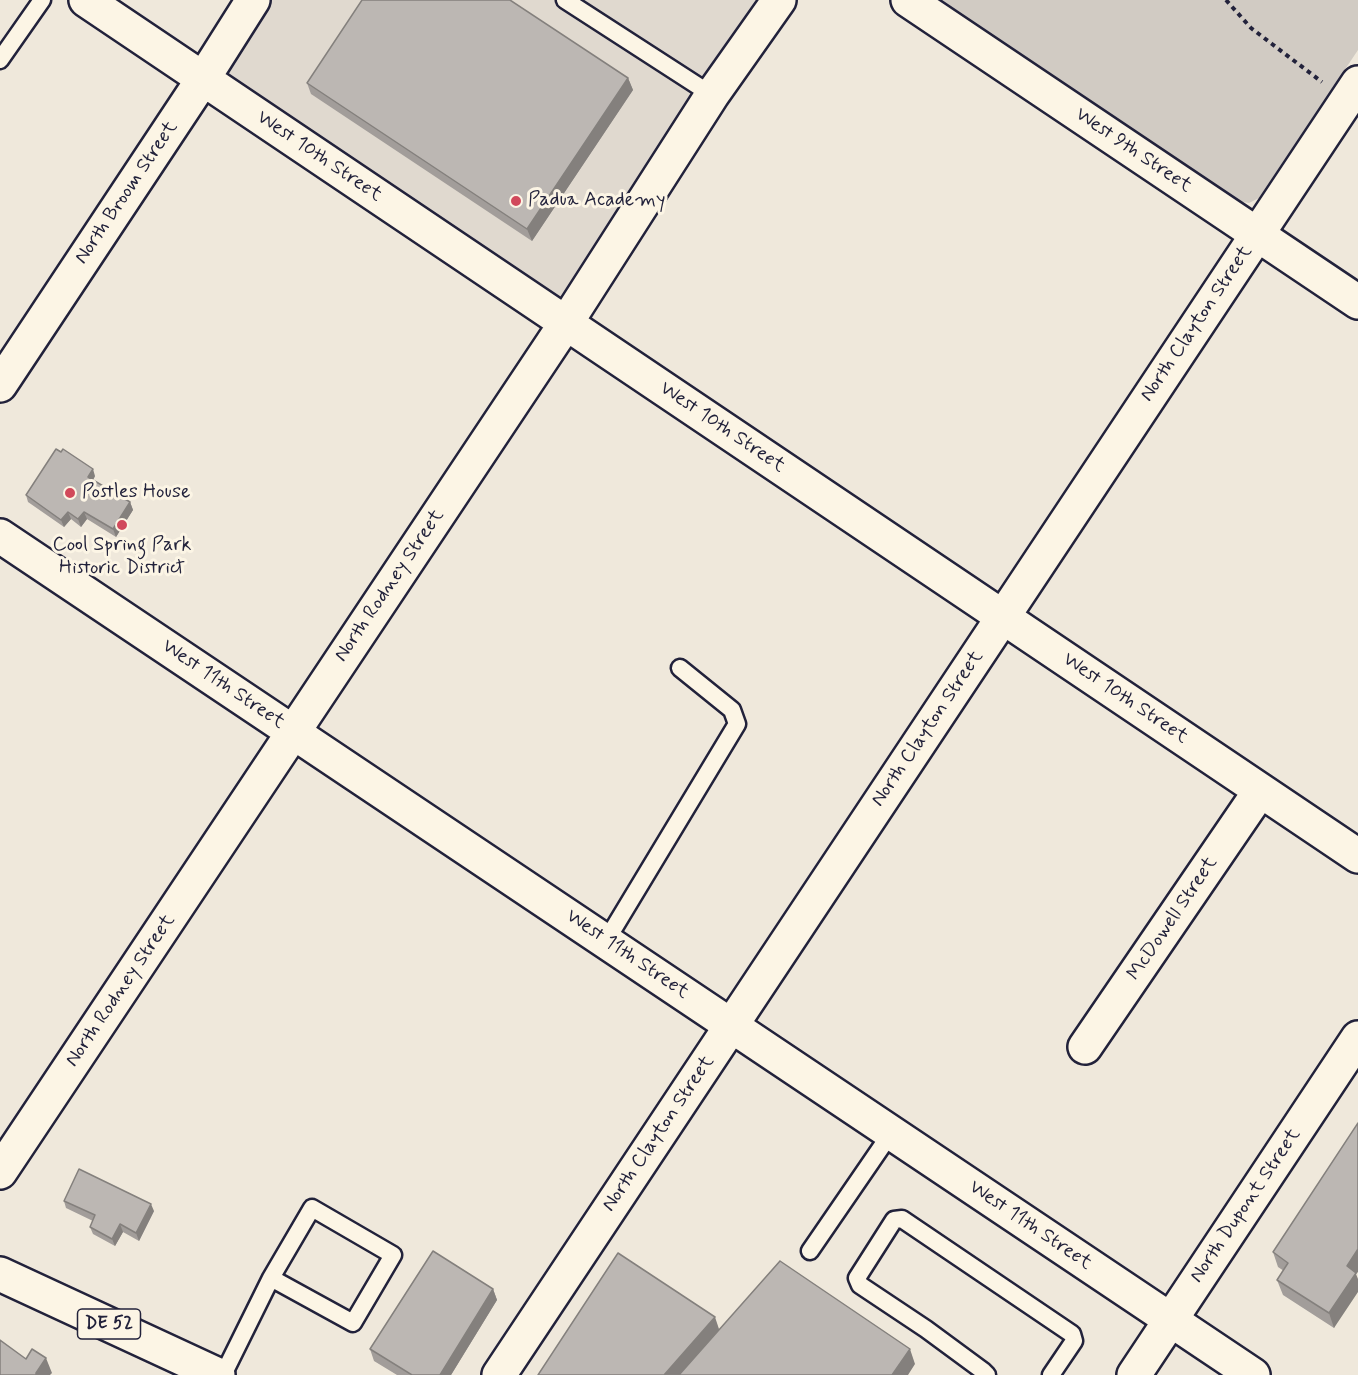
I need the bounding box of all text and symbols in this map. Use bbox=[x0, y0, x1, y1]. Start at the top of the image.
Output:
street label: West 9th Street bbox=[1070, 103, 1196, 199]
street label: West 10th Street bbox=[252, 106, 386, 208]
street label: North Broom Street bbox=[70, 117, 184, 269]
place label: Padua Academy bbox=[528, 189, 665, 213]
marker: Padua Academy bbox=[509, 194, 523, 208]
street label: North Clayton Street bbox=[1136, 241, 1258, 407]
street label: West 10th Street bbox=[655, 377, 789, 479]
place label: Postles House bbox=[82, 481, 190, 505]
marker: Postles House bbox=[63, 486, 77, 500]
street label: North Rodney Street bbox=[330, 505, 450, 667]
marker: Cool Spring Park Historic District bbox=[115, 518, 129, 532]
place label: Cool Spring Park Historic District bbox=[53, 534, 191, 581]
street label: West 11th Street bbox=[157, 635, 289, 735]
street label: North Clayton Street bbox=[867, 646, 989, 812]
street label: West 10th Street bbox=[1058, 648, 1192, 750]
street label: McDowell Street bbox=[1123, 852, 1223, 986]
street label: West 11th Street bbox=[561, 905, 693, 1005]
street label: North Rodney Street bbox=[61, 910, 181, 1072]
street label: North Clayton Street bbox=[598, 1051, 720, 1217]
street label: North Dupont Street bbox=[1185, 1124, 1307, 1288]
street label: West 11th Street bbox=[964, 1176, 1096, 1276]
road number: DE 52 bbox=[78, 1309, 140, 1339]

